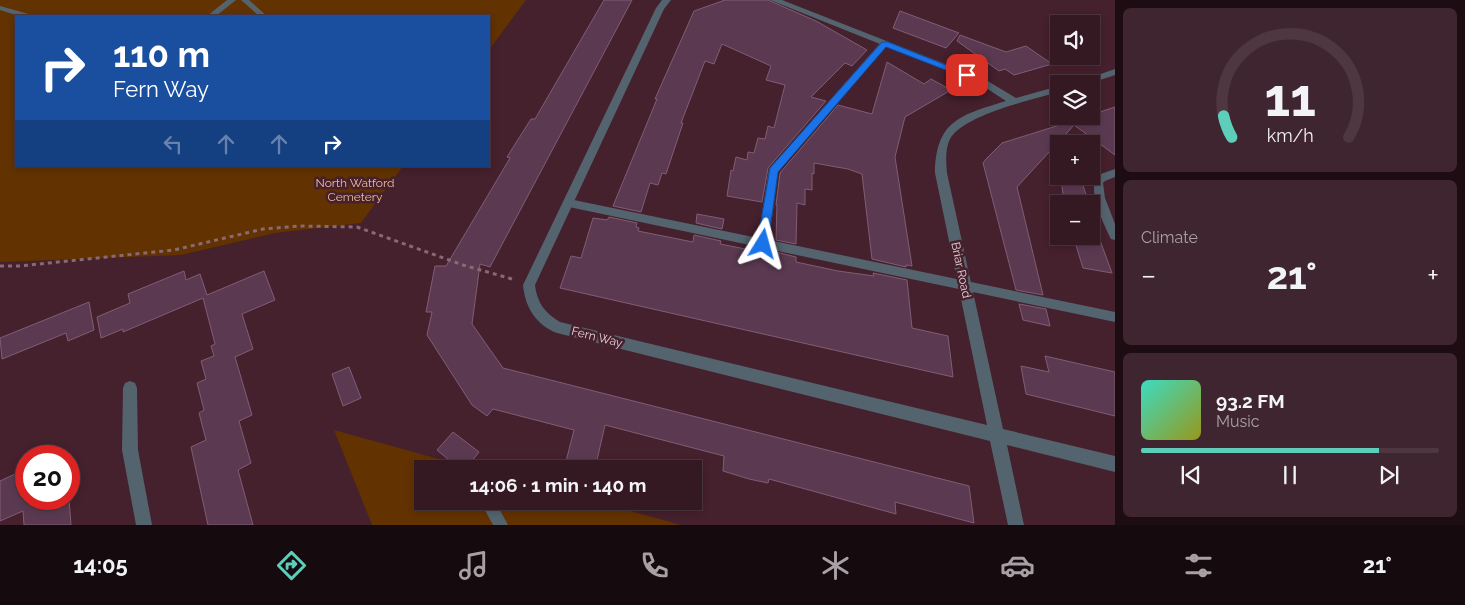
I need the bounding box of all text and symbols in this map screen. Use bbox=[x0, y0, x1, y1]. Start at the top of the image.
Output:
map controls bbox=[1050, 15, 1100, 245]
button: sound bbox=[1050, 15, 1100, 65]
text: 110 m bbox=[113, 34, 210, 75]
icon: right bbox=[30, 35, 95, 100]
pin bbox=[946, 54, 988, 96]
icon: arrive bbox=[953, 61, 981, 89]
text: 11 bbox=[1264, 67, 1316, 128]
button: layers bbox=[1050, 75, 1100, 125]
text: Fern Way bbox=[113, 76, 209, 102]
text: km/h bbox=[1266, 125, 1314, 146]
icon: left bbox=[159, 130, 187, 158]
icon: ahead bbox=[212, 130, 240, 158]
icon: ahead bbox=[265, 130, 293, 158]
icon: right bbox=[318, 130, 346, 158]
button: + bbox=[1050, 135, 1100, 185]
park label: North Watford Cemetery bbox=[315, 176, 395, 204]
button: − bbox=[1050, 195, 1100, 245]
position arrow bbox=[736, 217, 788, 269]
text: Climate bbox=[1141, 228, 1198, 247]
street label: Briar Road bbox=[948, 241, 974, 299]
text: 21° bbox=[1267, 253, 1317, 298]
text: − bbox=[1141, 259, 1156, 292]
text: + bbox=[1427, 259, 1439, 292]
street label: Fern Way bbox=[570, 324, 625, 350]
text: 93.2 FM bbox=[1216, 390, 1285, 412]
text: Music bbox=[1216, 412, 1260, 431]
speed limit sign: 20 bbox=[15, 445, 80, 510]
icon: previous bbox=[1177, 461, 1205, 489]
icon: pause bbox=[1276, 461, 1304, 489]
icon: next bbox=[1375, 461, 1403, 489]
text: 14:06 · 1 min · 140 m bbox=[469, 474, 647, 496]
icon: directions bbox=[274, 548, 309, 583]
icon: music bbox=[456, 548, 491, 583]
icon: phone bbox=[637, 548, 672, 583]
icon: climate bbox=[818, 548, 853, 583]
icon: car bbox=[1000, 548, 1035, 583]
icon: filters bbox=[1181, 548, 1216, 583]
text: 14:05 bbox=[73, 552, 128, 578]
text: 21° bbox=[1363, 552, 1392, 578]

